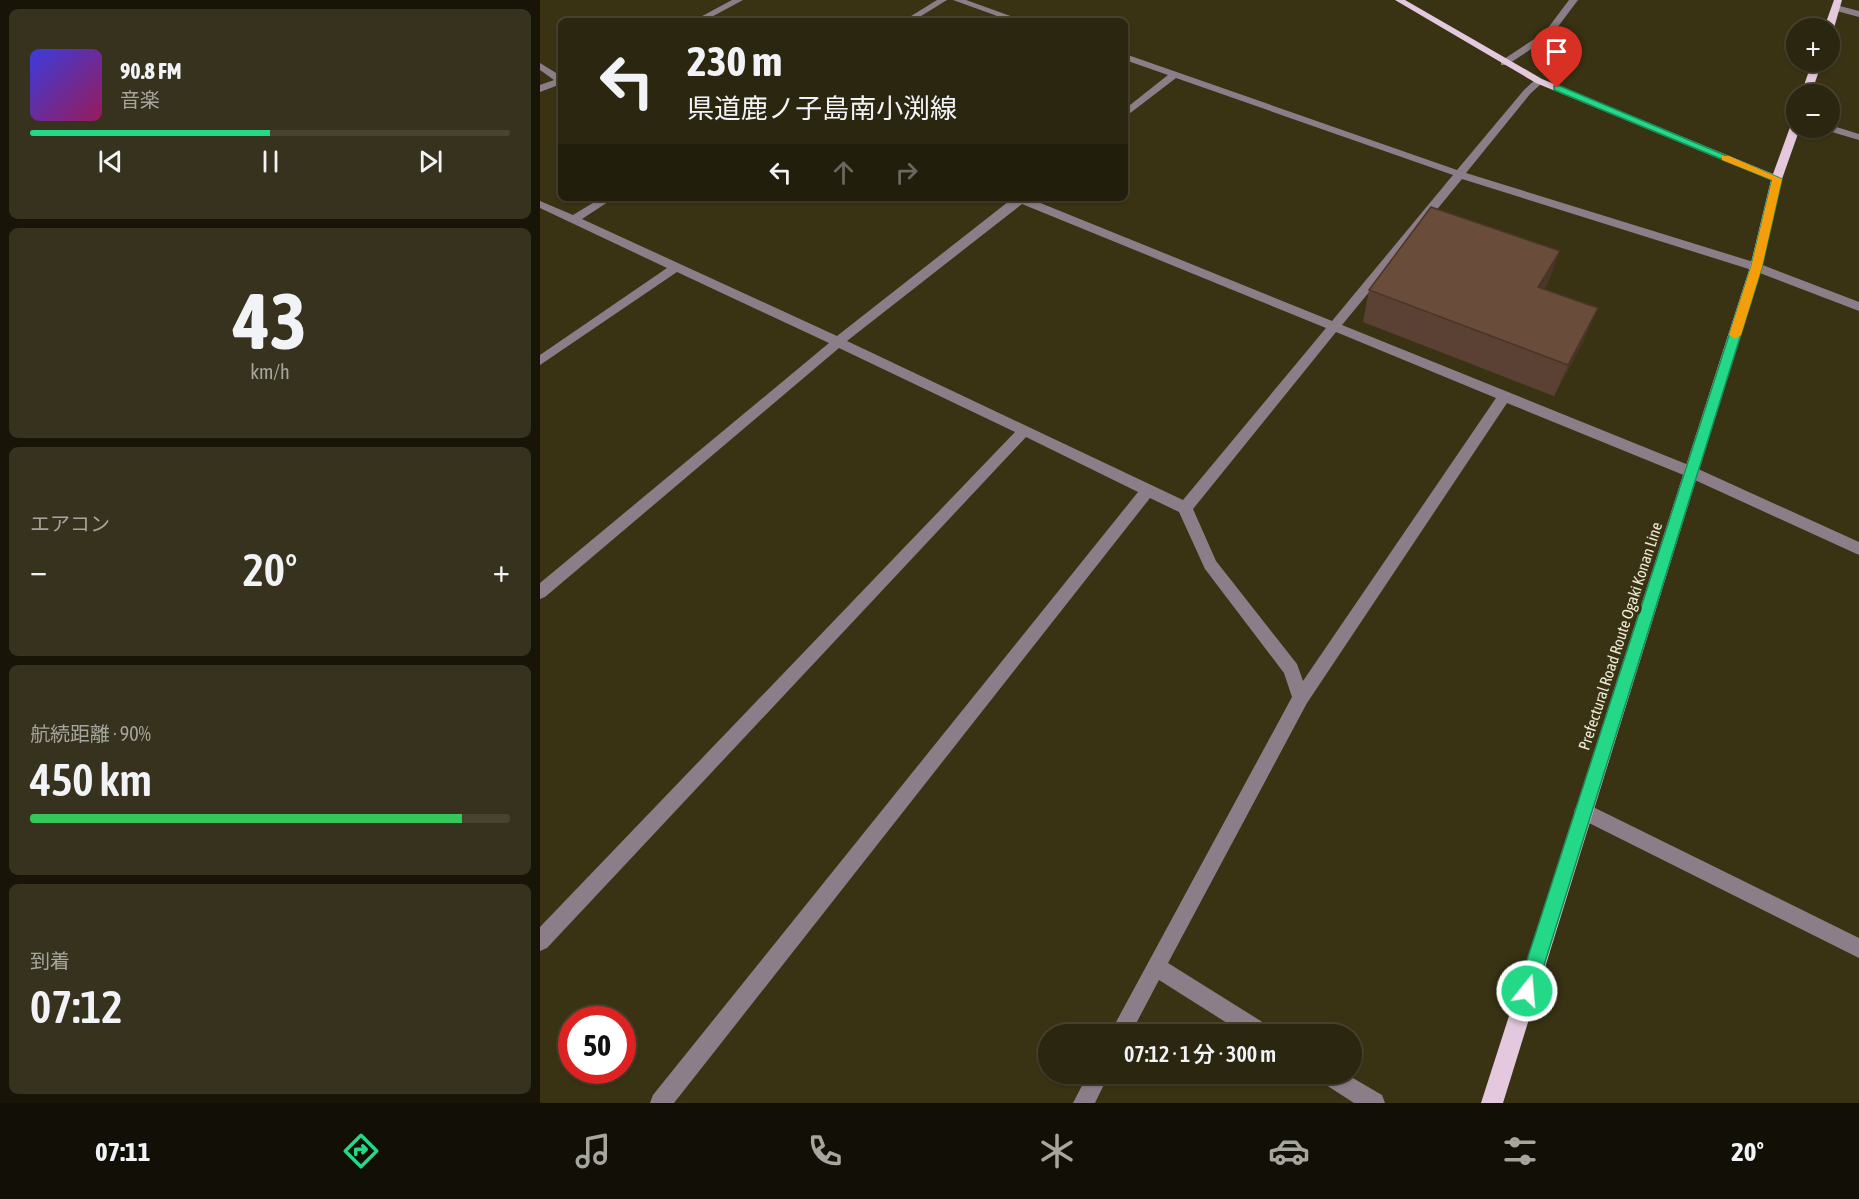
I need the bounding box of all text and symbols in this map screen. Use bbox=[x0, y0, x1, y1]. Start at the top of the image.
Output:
map controls bbox=[1786, 18, 1840, 138]
button: + bbox=[1786, 18, 1840, 72]
pin bbox=[1531, 26, 1582, 88]
icon: arrive bbox=[1540, 35, 1573, 68]
text: 230 m bbox=[687, 37, 782, 85]
icon: left bbox=[588, 42, 666, 120]
text: 90.8 FM bbox=[120, 58, 182, 84]
button: − bbox=[1786, 84, 1840, 138]
text: 音楽 bbox=[120, 88, 160, 111]
text: 県道鹿ノ子島南小渕線 bbox=[687, 93, 957, 124]
icon: previous bbox=[94, 145, 127, 178]
icon: pause bbox=[254, 145, 287, 178]
icon: next bbox=[414, 145, 447, 178]
icon: left bbox=[764, 156, 797, 189]
icon: ahead bbox=[827, 156, 860, 189]
icon: right bbox=[890, 156, 923, 189]
text: 43 bbox=[233, 276, 307, 366]
text: km/h bbox=[250, 360, 290, 383]
text: エアコン bbox=[30, 512, 110, 535]
street label: Prefectural Road Route Ogaki Konan Line bbox=[1575, 520, 1666, 753]
text: 20° bbox=[243, 544, 297, 596]
text: − bbox=[30, 551, 47, 589]
text: + bbox=[493, 551, 510, 589]
text: 航続距離 · 90% bbox=[30, 722, 151, 745]
text: 450 km bbox=[30, 754, 152, 806]
text: 到着 bbox=[30, 949, 70, 972]
position arrow bbox=[1495, 959, 1559, 1023]
text: 07:12 bbox=[30, 981, 123, 1033]
speed limit sign: 50 bbox=[558, 1006, 636, 1084]
text: 07:12 · 1 分 · 300 m bbox=[1124, 1041, 1276, 1067]
icon: directions bbox=[340, 1130, 382, 1172]
icon: music bbox=[572, 1130, 614, 1172]
icon: phone bbox=[804, 1130, 846, 1172]
icon: climate bbox=[1036, 1130, 1078, 1172]
icon: car bbox=[1268, 1130, 1310, 1172]
icon: filters bbox=[1499, 1130, 1541, 1172]
text: 07:11 bbox=[95, 1136, 150, 1167]
text: 20° bbox=[1731, 1136, 1764, 1167]

